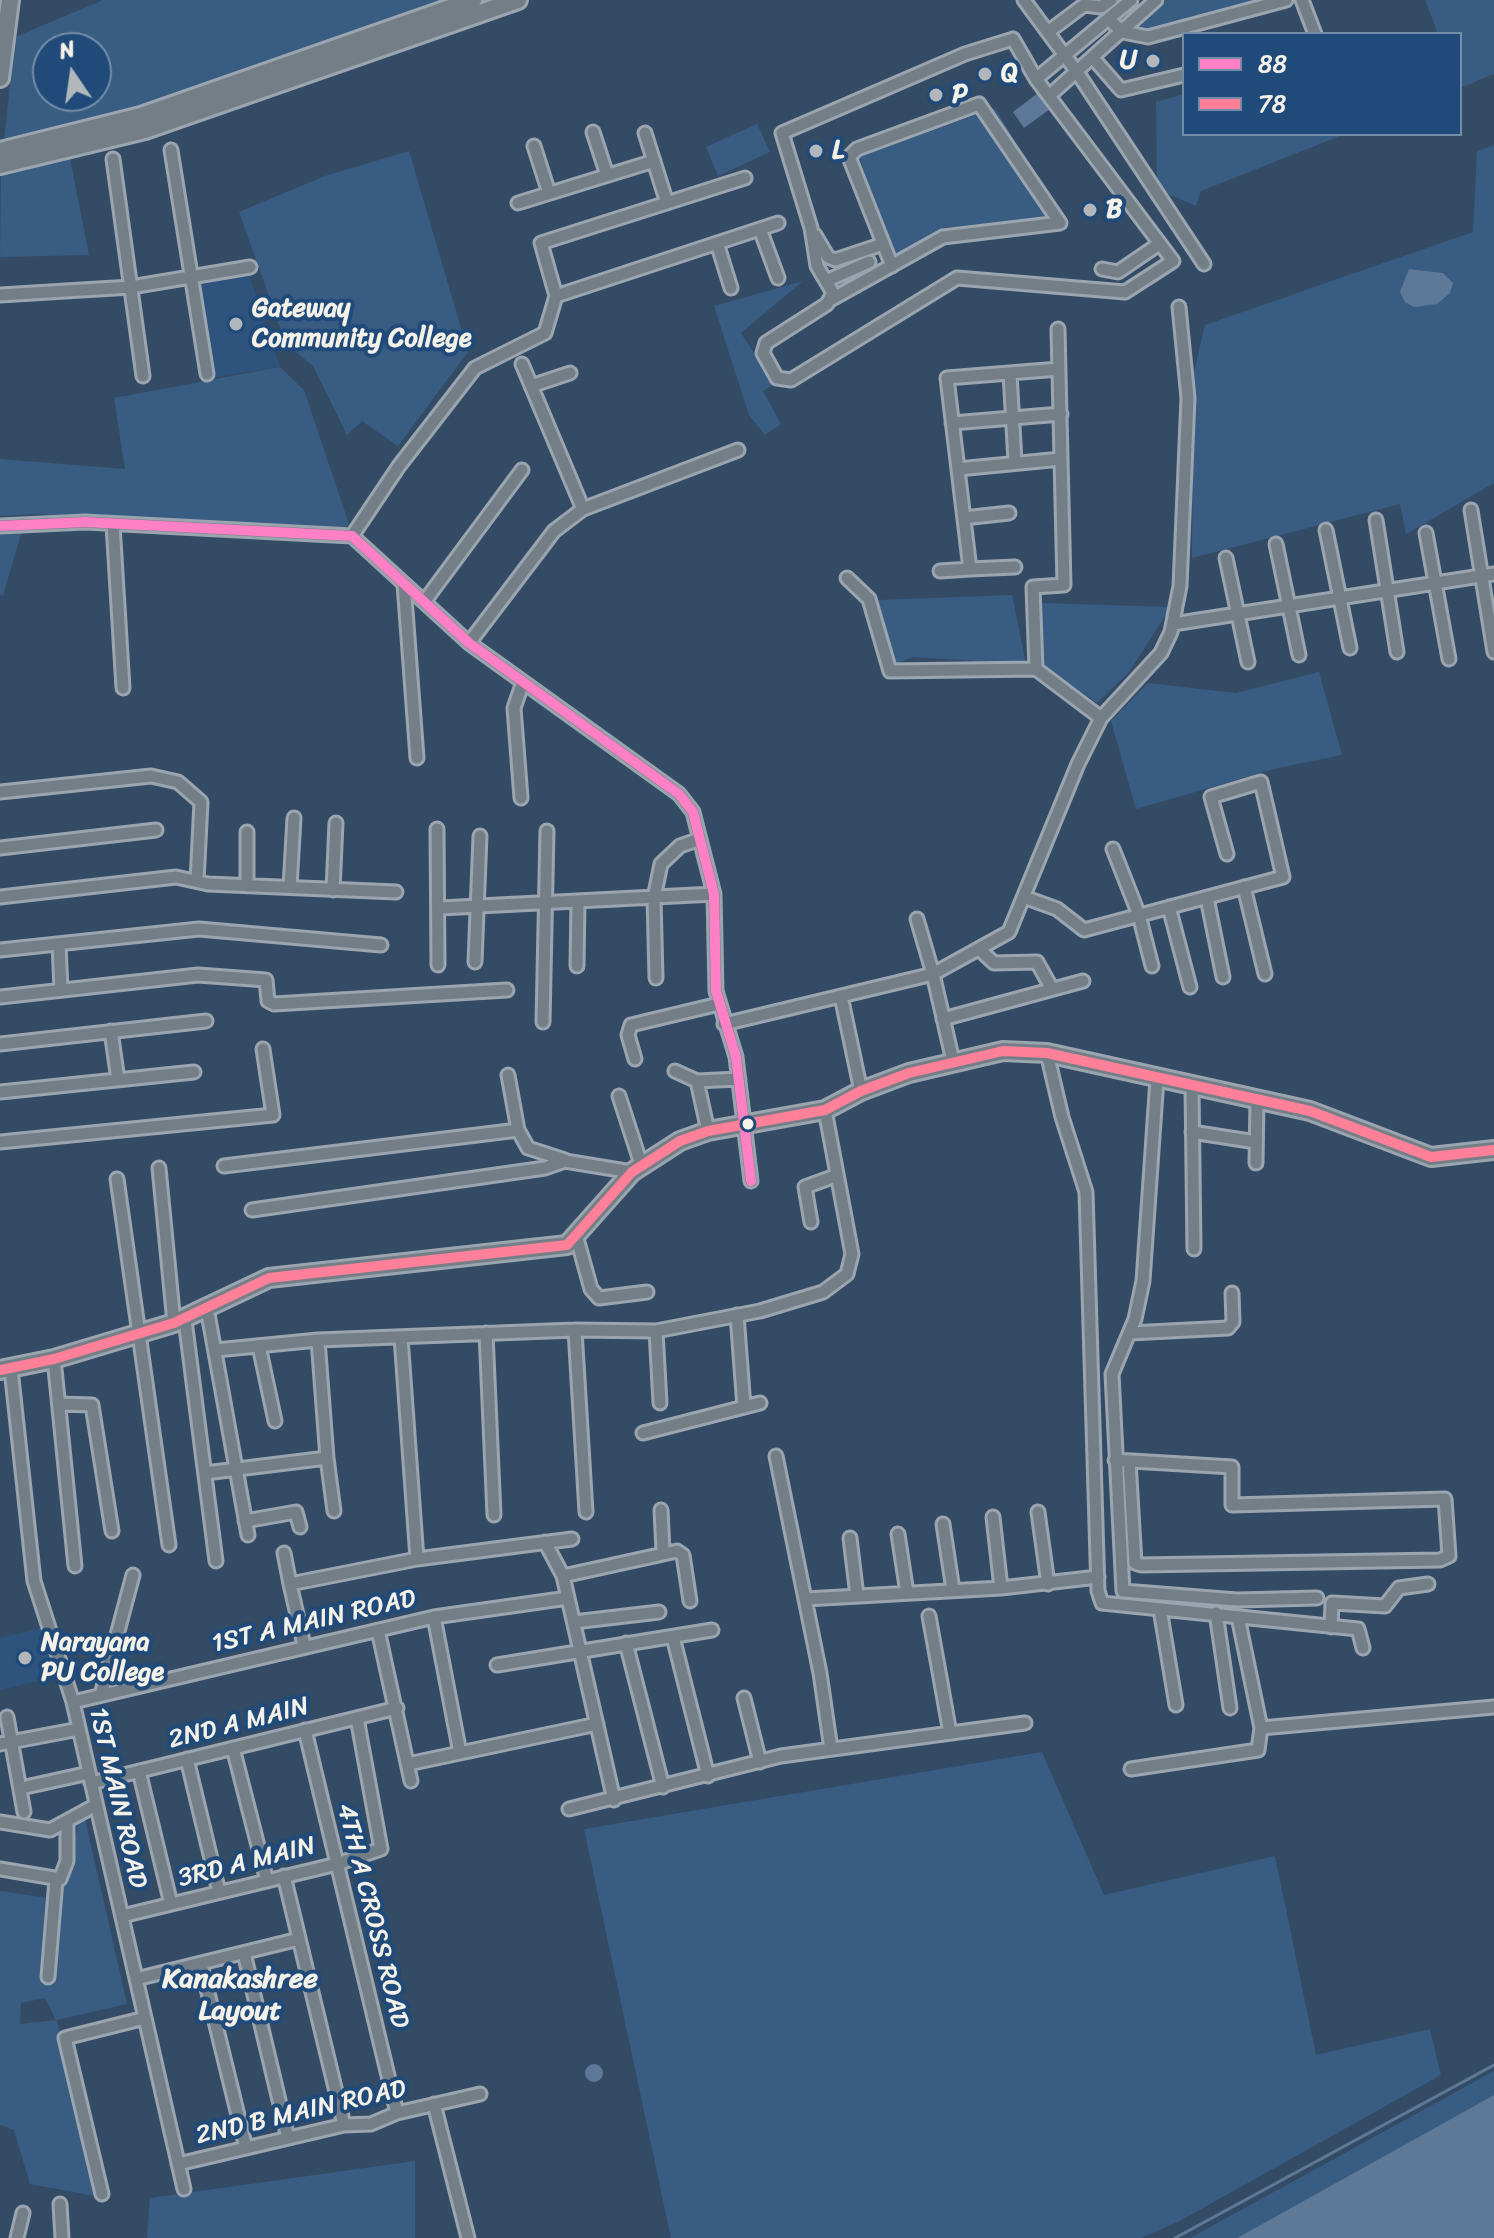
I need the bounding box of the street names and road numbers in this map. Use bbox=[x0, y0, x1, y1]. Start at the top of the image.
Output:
street label: 1ST A MAIN ROAD bbox=[209, 1583, 419, 1661]
street label: 2ND A MAIN bbox=[166, 1691, 312, 1757]
street label: 1ST MAIN ROAD bbox=[81, 1705, 153, 1891]
street label: 4TH A CROSS ROAD bbox=[329, 1800, 415, 2032]
street label: 3RD A MAIN bbox=[175, 1831, 319, 1895]
street label: 2ND B MAIN ROAD bbox=[193, 2074, 409, 2152]

